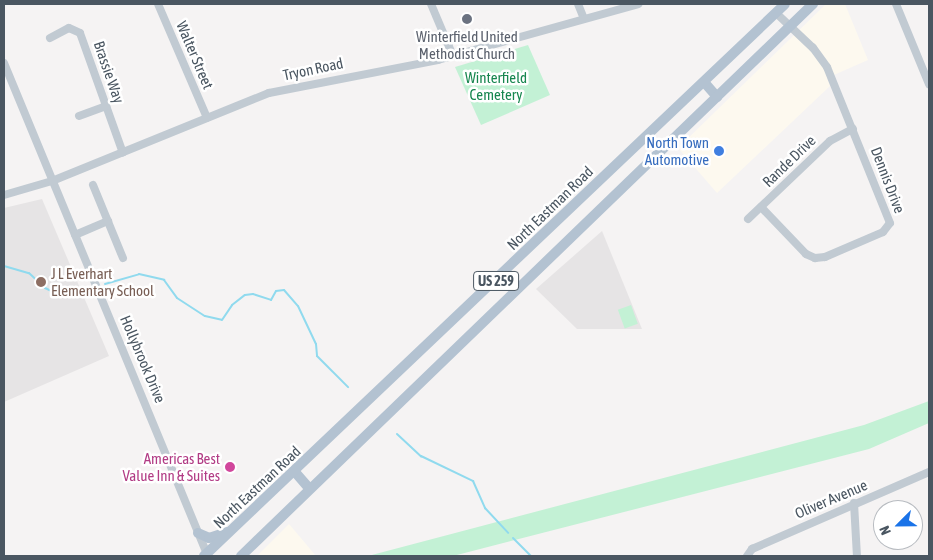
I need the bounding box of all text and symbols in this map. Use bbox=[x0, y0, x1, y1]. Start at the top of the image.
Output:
marker: Winterfield United Methodist Church bbox=[461, 13, 473, 25]
street label: Walter Street bbox=[173, 18, 217, 92]
place label: Winterfield United Methodist Church bbox=[416, 27, 518, 62]
street label: Brassie Way bbox=[90, 38, 128, 106]
street label: Tryon Road bbox=[281, 54, 345, 84]
park label: Winterfield Cemetery bbox=[465, 68, 527, 103]
street label: Rande Drive bbox=[759, 131, 819, 191]
place label: North Town Automotive bbox=[645, 133, 709, 168]
street label: Dennis Drive bbox=[867, 144, 909, 216]
marker: North Town Automotive bbox=[713, 145, 725, 157]
street label: North Eastman Road bbox=[503, 162, 597, 254]
place label: J L Everhart Elementary School bbox=[51, 264, 154, 299]
road number: US 259 bbox=[472, 270, 520, 292]
marker: J L Everhart Elementary School bbox=[35, 276, 47, 288]
street label: Hollybrook Drive bbox=[117, 313, 169, 405]
street label: North Eastman Road bbox=[210, 442, 304, 532]
place label: Americas Best Value Inn & Suites bbox=[122, 449, 220, 484]
marker: Americas Best Value Inn & Suites bbox=[224, 461, 236, 473]
street label: Oliver Avenue bbox=[792, 476, 870, 522]
north arrow bbox=[873, 500, 923, 550]
text: N bbox=[876, 524, 894, 537]

